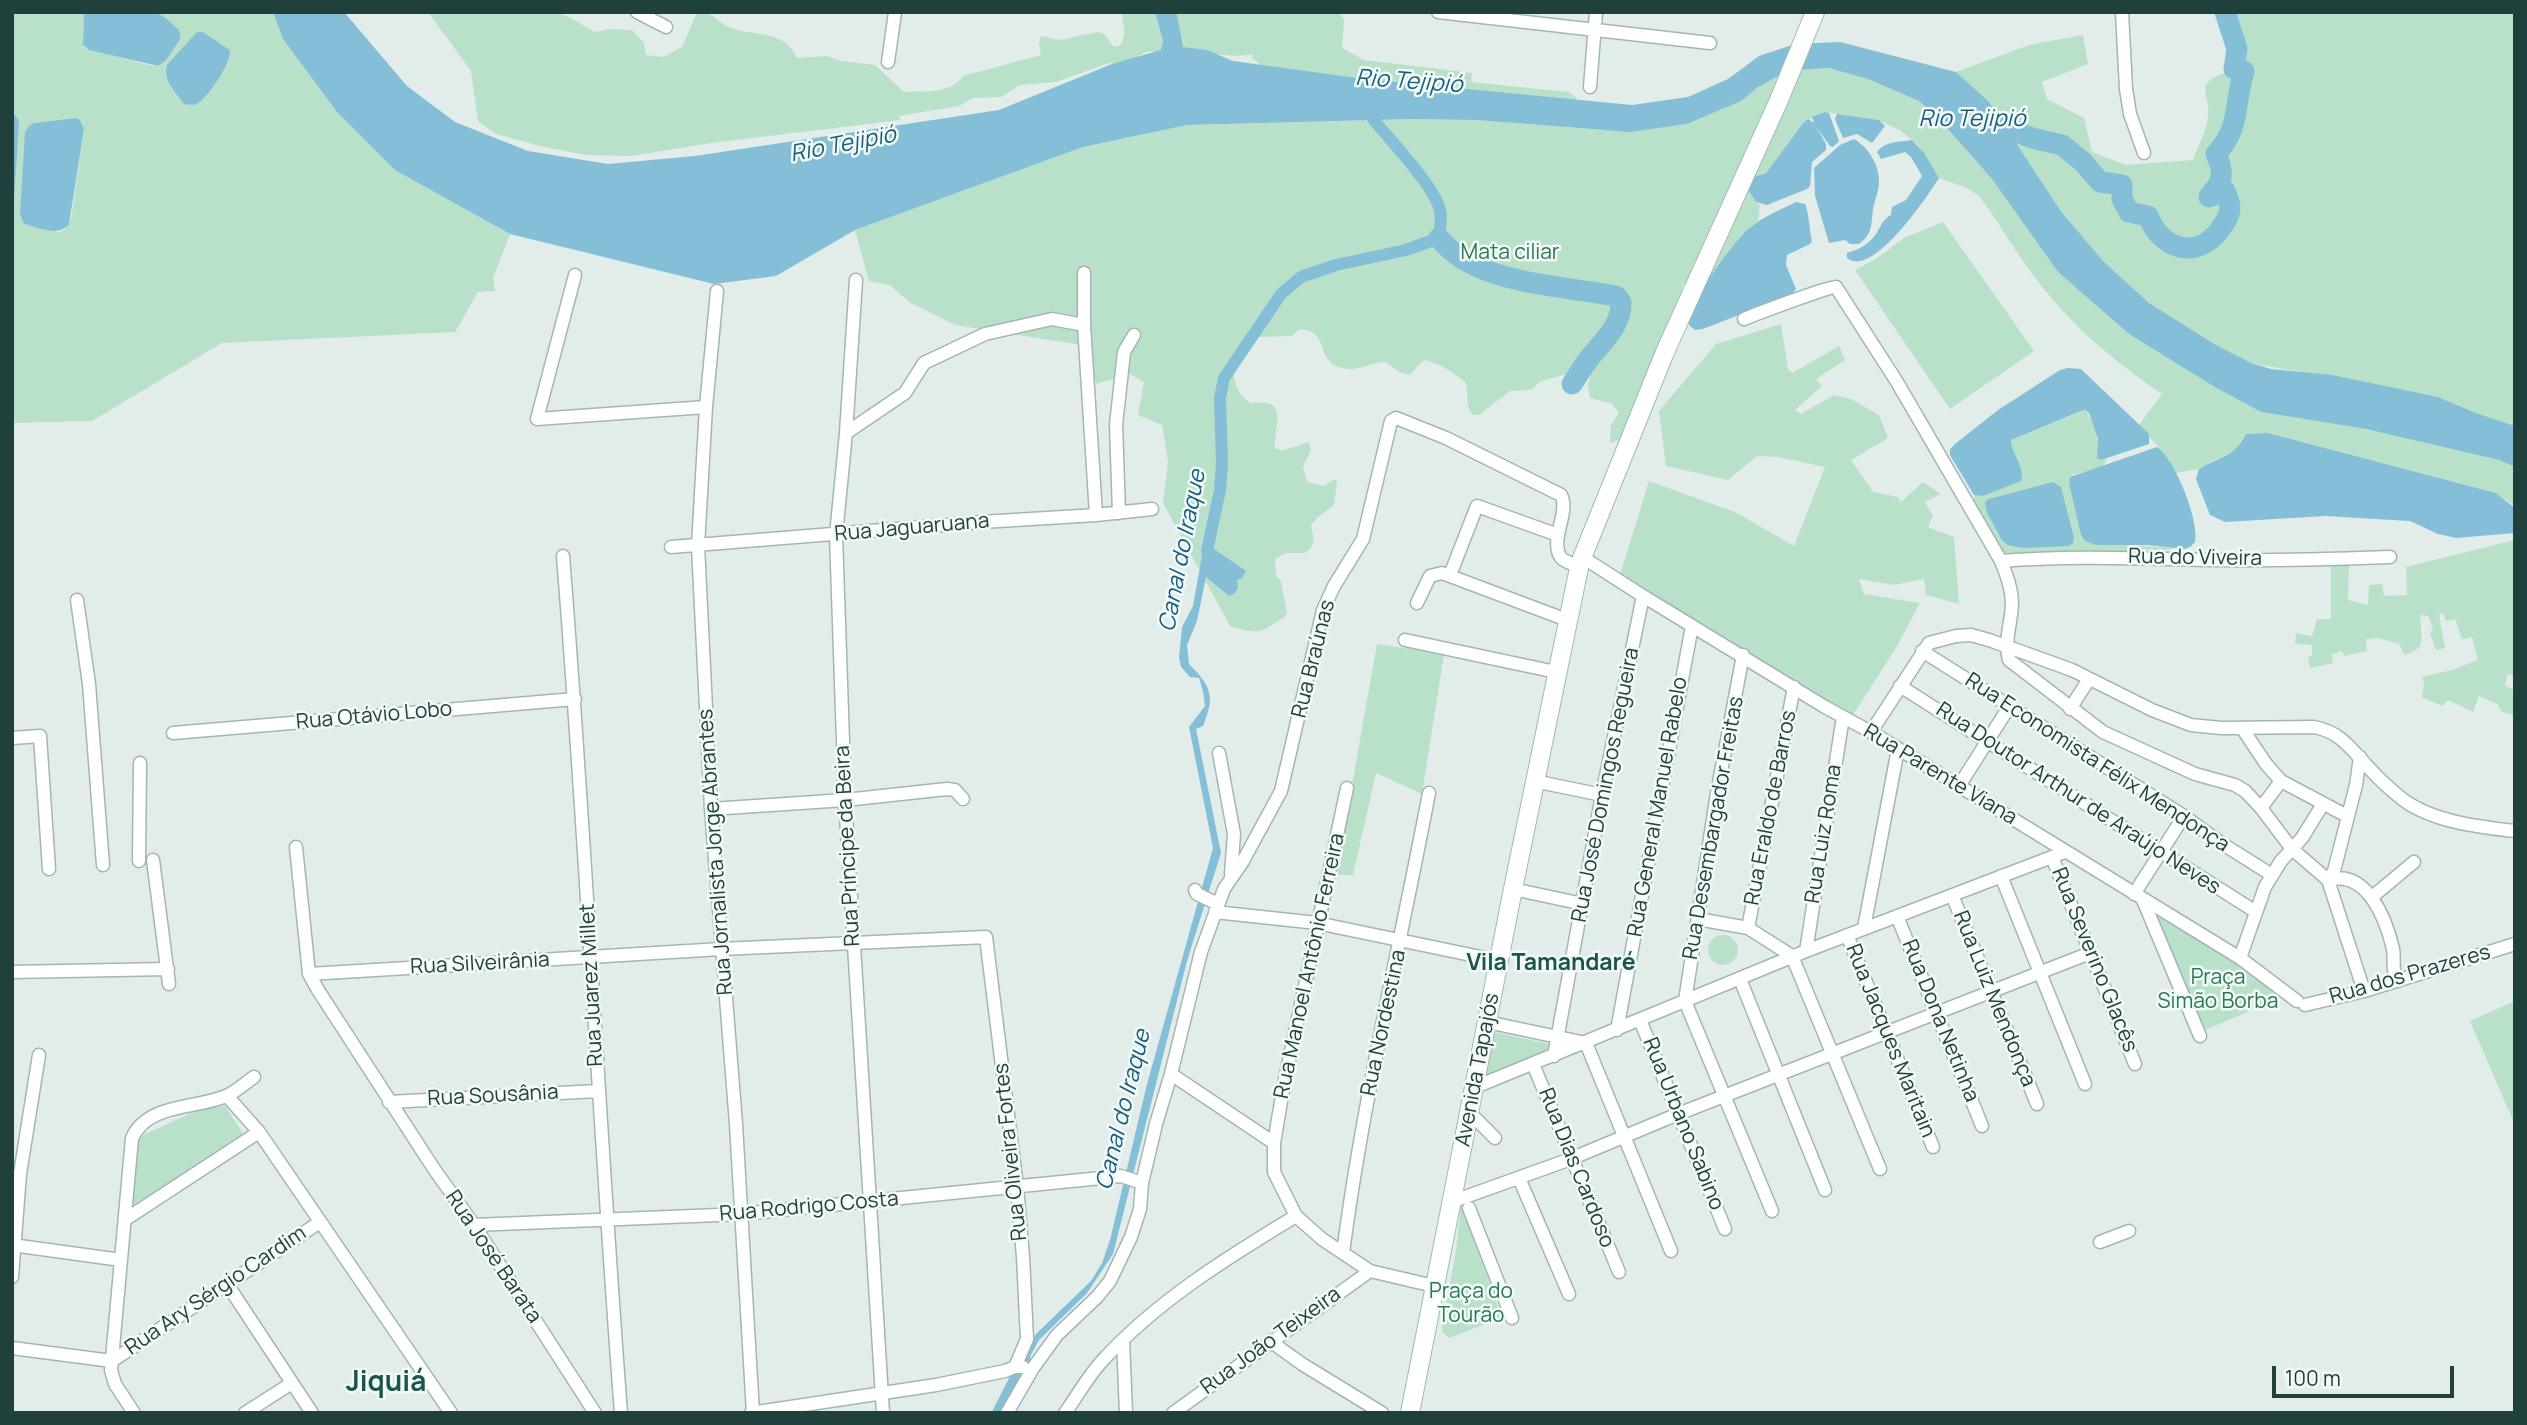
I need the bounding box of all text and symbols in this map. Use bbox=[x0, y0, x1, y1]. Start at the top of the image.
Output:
water label: Rio Tejipió bbox=[1355, 64, 1463, 100]
water label: Rio Tejipió bbox=[1918, 106, 2026, 134]
water label: Rio Tejipió bbox=[788, 121, 898, 169]
park label: Mata ciliar bbox=[1461, 240, 1559, 266]
water label: Canal do Iraque bbox=[1154, 468, 1212, 634]
street label: Rua Jaguaruana bbox=[833, 509, 991, 547]
street label: Rua do Viveira bbox=[2128, 544, 2262, 572]
street label: Rua Braúnas bbox=[1287, 597, 1341, 721]
street label: Rua José Domingos Regueira bbox=[1567, 646, 1645, 924]
street label: Rua Economista Félix Mendonça bbox=[1960, 668, 2234, 858]
street label: Rua General Manuel Rabelo bbox=[1623, 675, 1693, 939]
street label: Rua Desembargador Freitas bbox=[1678, 694, 1750, 962]
street label: Rua Otávio Lobo bbox=[295, 697, 453, 735]
street label: Rua Doutor Arthur de Araújo Neves bbox=[1931, 697, 2225, 901]
street label: Rua Jornalista Jorge Abrantes bbox=[693, 708, 739, 996]
street label: Rua Eraldo de Barros bbox=[1740, 708, 1802, 908]
street label: Rua Parente Viana bbox=[1859, 719, 2021, 831]
street label: Rua Príncipe da Beira bbox=[830, 745, 866, 947]
street label: Rua Luiz Roma bbox=[1801, 763, 1847, 905]
street label: Rua Manoel Antônio Ferreira bbox=[1270, 831, 1350, 1101]
street label: Rua Severino Glacês bbox=[2045, 864, 2143, 1056]
street label: Rua Juarez Millet bbox=[575, 903, 609, 1067]
street label: Rua Luiz Mendonça bbox=[1947, 907, 2041, 1091]
street label: Rua Dona Netinha bbox=[1896, 936, 1984, 1106]
street label: Rua dos Prazeres bbox=[2327, 940, 2493, 1010]
street label: Rua Jacques Maritain bbox=[1840, 941, 1940, 1141]
street label: Rua Silveirânia bbox=[410, 948, 550, 980]
street label: Rua Nordestina bbox=[1356, 948, 1412, 1098]
district label: Vila Tamandaré bbox=[1466, 950, 1636, 978]
park label: Praça Simão Borba bbox=[2158, 965, 2278, 1015]
street label: Avenida Tapajós bbox=[1451, 991, 1505, 1149]
water label: Canal do Iraque bbox=[1091, 1027, 1157, 1193]
street label: Rua Urbano Sabino bbox=[1637, 1034, 1729, 1214]
street label: Rua Oliveira Fortes bbox=[989, 1062, 1033, 1242]
street label: Rua Sousânia bbox=[427, 1080, 559, 1112]
street label: Rua Dias Cardoso bbox=[1533, 1085, 1619, 1251]
street label: Rua José Barata bbox=[439, 1186, 547, 1328]
street label: Rua Rodrigo Costa bbox=[718, 1187, 900, 1227]
street label: Rua Ary Sérgio Cardim bbox=[121, 1221, 311, 1361]
park label: Praça do Tourão bbox=[1429, 1279, 1513, 1329]
street label: Rua João Teixeira bbox=[1196, 1282, 1346, 1400]
scale bar bbox=[2275, 1352, 2457, 1396]
text: 100 m bbox=[2285, 1364, 2341, 1392]
district label: Jiquiá bbox=[346, 1366, 426, 1400]

